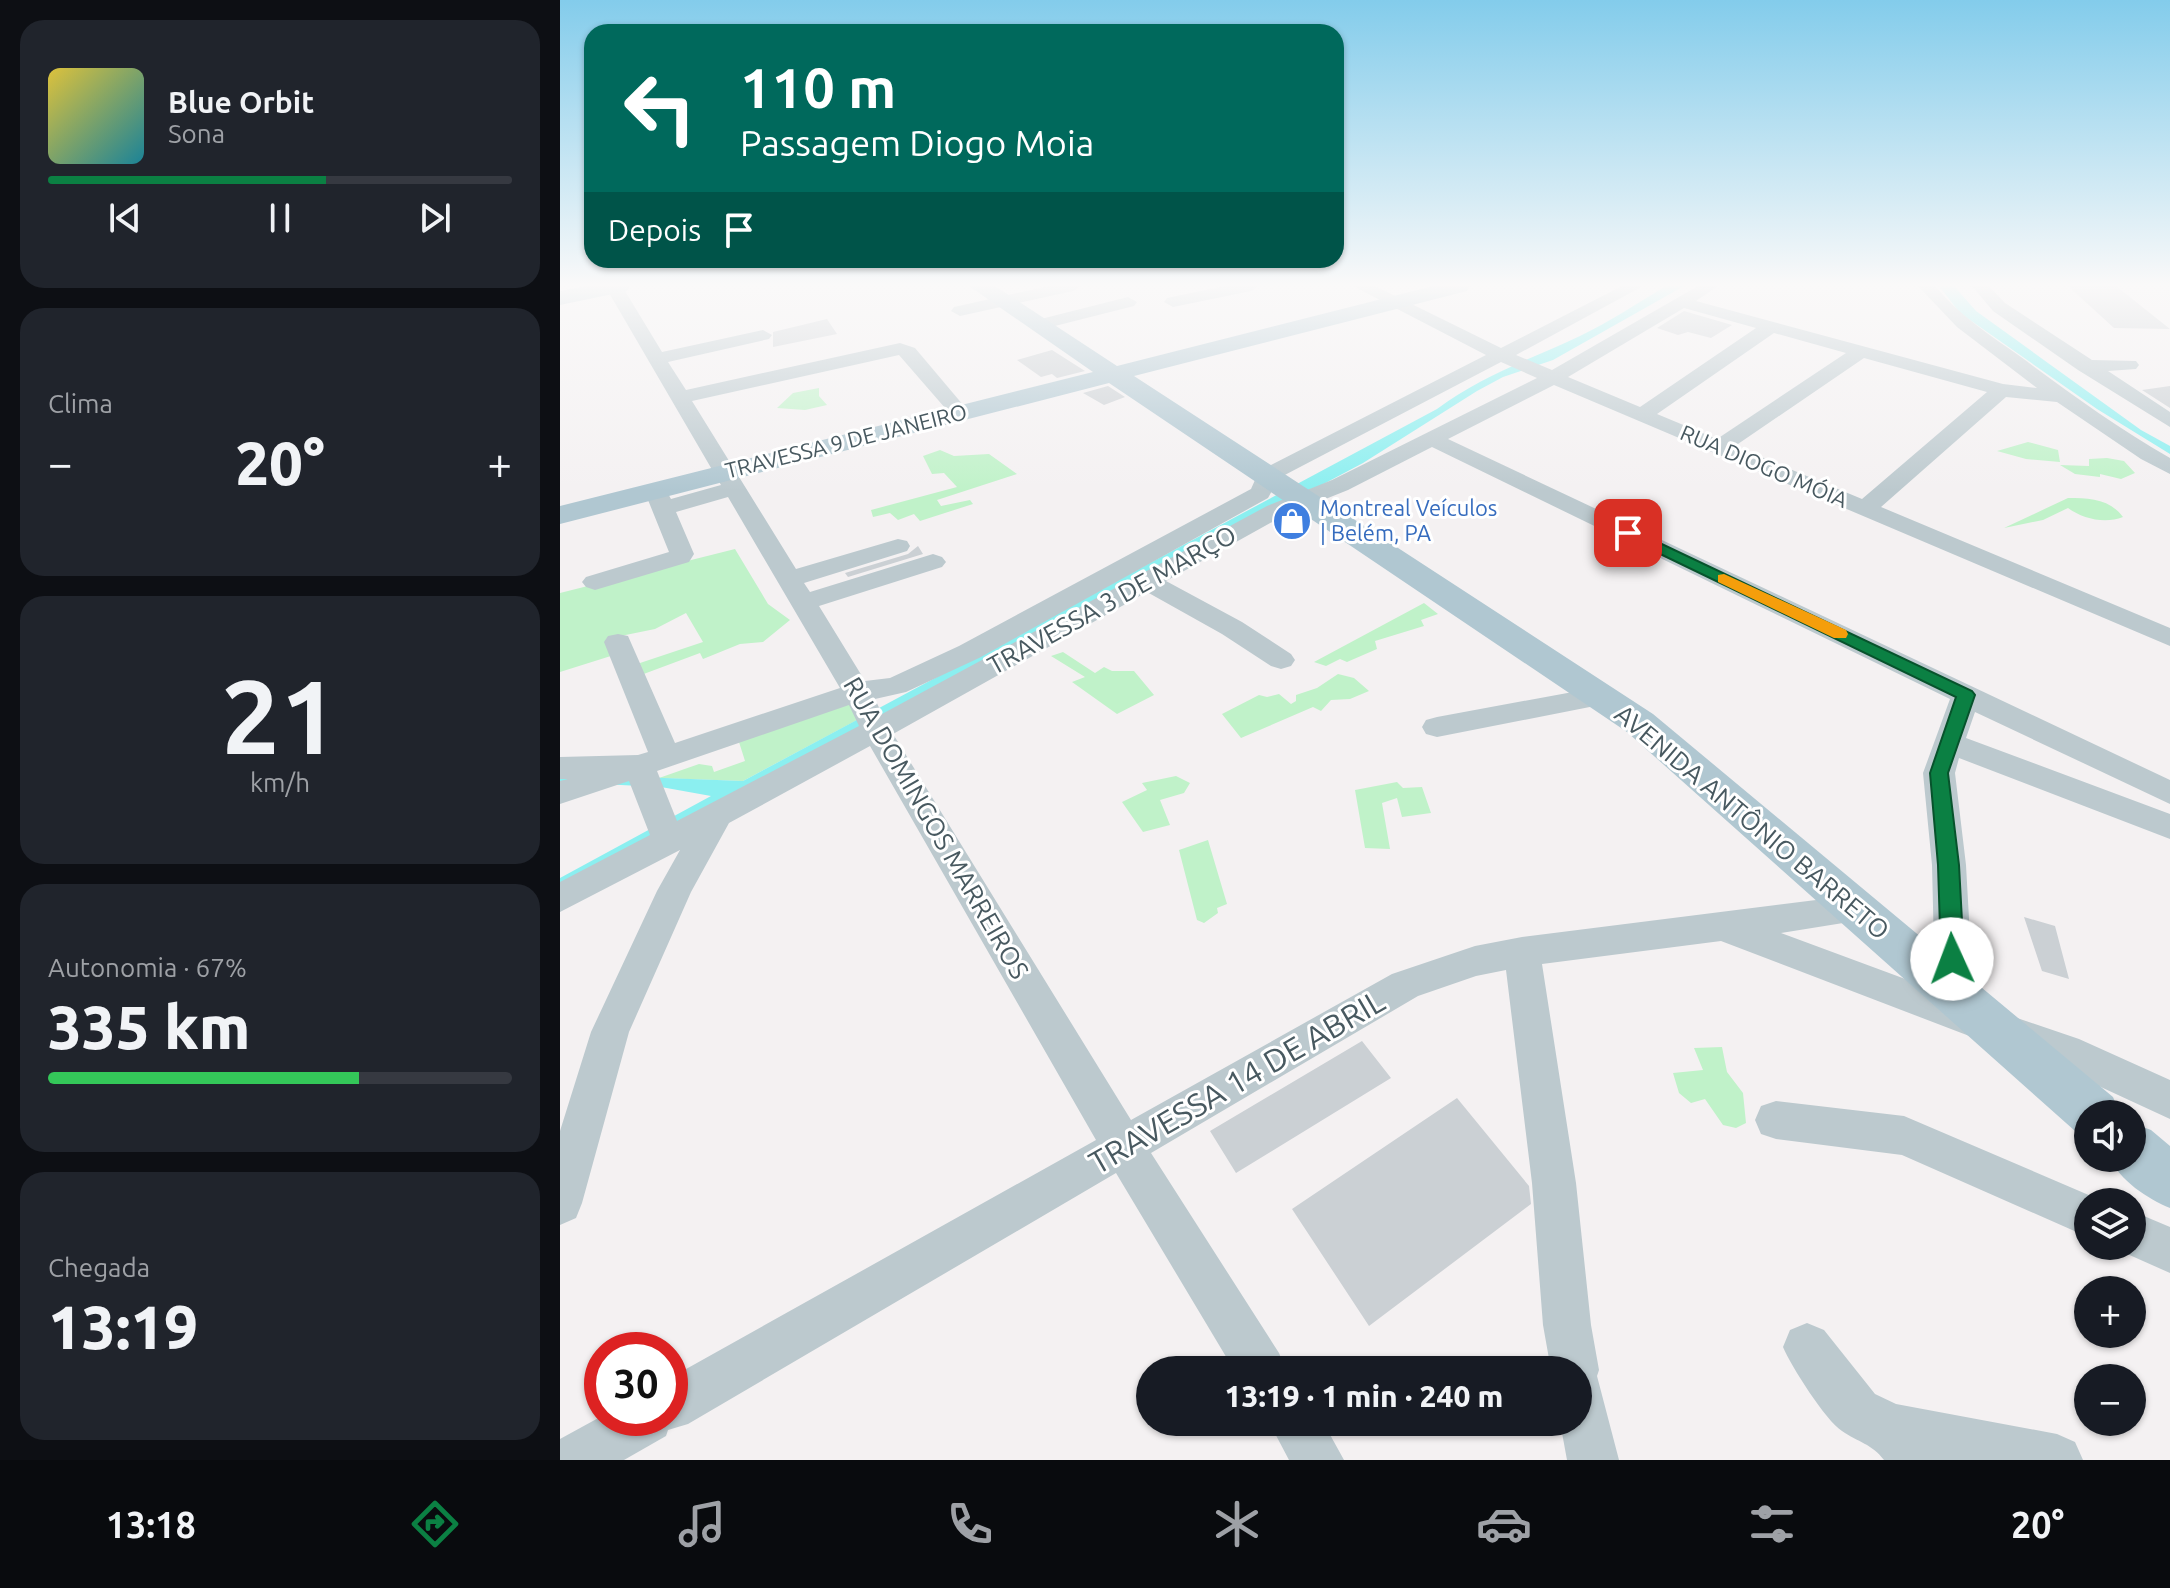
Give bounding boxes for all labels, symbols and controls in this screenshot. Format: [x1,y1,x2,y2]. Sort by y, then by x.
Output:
icon: left [608,56,712,160]
text: 110 m [740,56,896,119]
text: Blue Orbit [168,85,314,119]
text: Sona [168,119,225,148]
text: Passagem Diogo Moia [740,122,1094,163]
icon: previous [103,196,147,240]
icon: pause [258,196,302,240]
icon: next [413,196,457,240]
icon: arrive [717,208,761,252]
text: Depois [608,213,701,247]
text: Clima [48,389,113,418]
street label: TRAVESSA 9 DE JANEIRO [722,398,969,483]
street label: RUA DIOGO MÓIA [1677,418,1853,512]
text: 20° [235,429,325,496]
text: − [48,438,73,487]
text: + [487,438,512,487]
place label: Montreal Veículos | Belém, PA [1320,495,1497,545]
pin [1594,499,1662,567]
shop icon: Montreal Veículos | Belém, PA [1271,500,1313,542]
icon: arrive [1606,511,1650,555]
street label: TRAVESSA 3 DE MARÇO [983,519,1241,680]
text: 21 [221,657,339,774]
street label: RUA DOMINGOS MARREIROS [838,672,1035,984]
street label: AVENIDA ANTÔNIO BARRETO [1610,699,1895,945]
text: km/h [250,768,310,797]
position arrow [1910,917,1994,1001]
text: Autonomia · 67% [48,953,247,982]
street label: TRAVESSA 14 DE ABRIL [1083,982,1390,1180]
text: 335 km [48,993,250,1060]
map controls [2074,1100,2146,1436]
button: sound [2074,1100,2146,1172]
button: layers [2074,1188,2146,1260]
text: Chegada [48,1253,150,1282]
button: + [2074,1276,2146,1348]
text: 13:19 [48,1293,198,1360]
speed limit sign: 30 [584,1332,688,1436]
button: − [2074,1364,2146,1436]
text: 13:19 · 1 min · 240 m [1225,1379,1503,1413]
icon: directions [407,1496,463,1552]
icon: music [674,1496,730,1552]
icon: phone [942,1496,998,1552]
icon: climate [1209,1496,1265,1552]
icon: car [1476,1496,1532,1552]
icon: filters [1744,1496,1800,1552]
text: 13:18 [106,1504,196,1545]
text: 20° [2011,1504,2064,1545]

